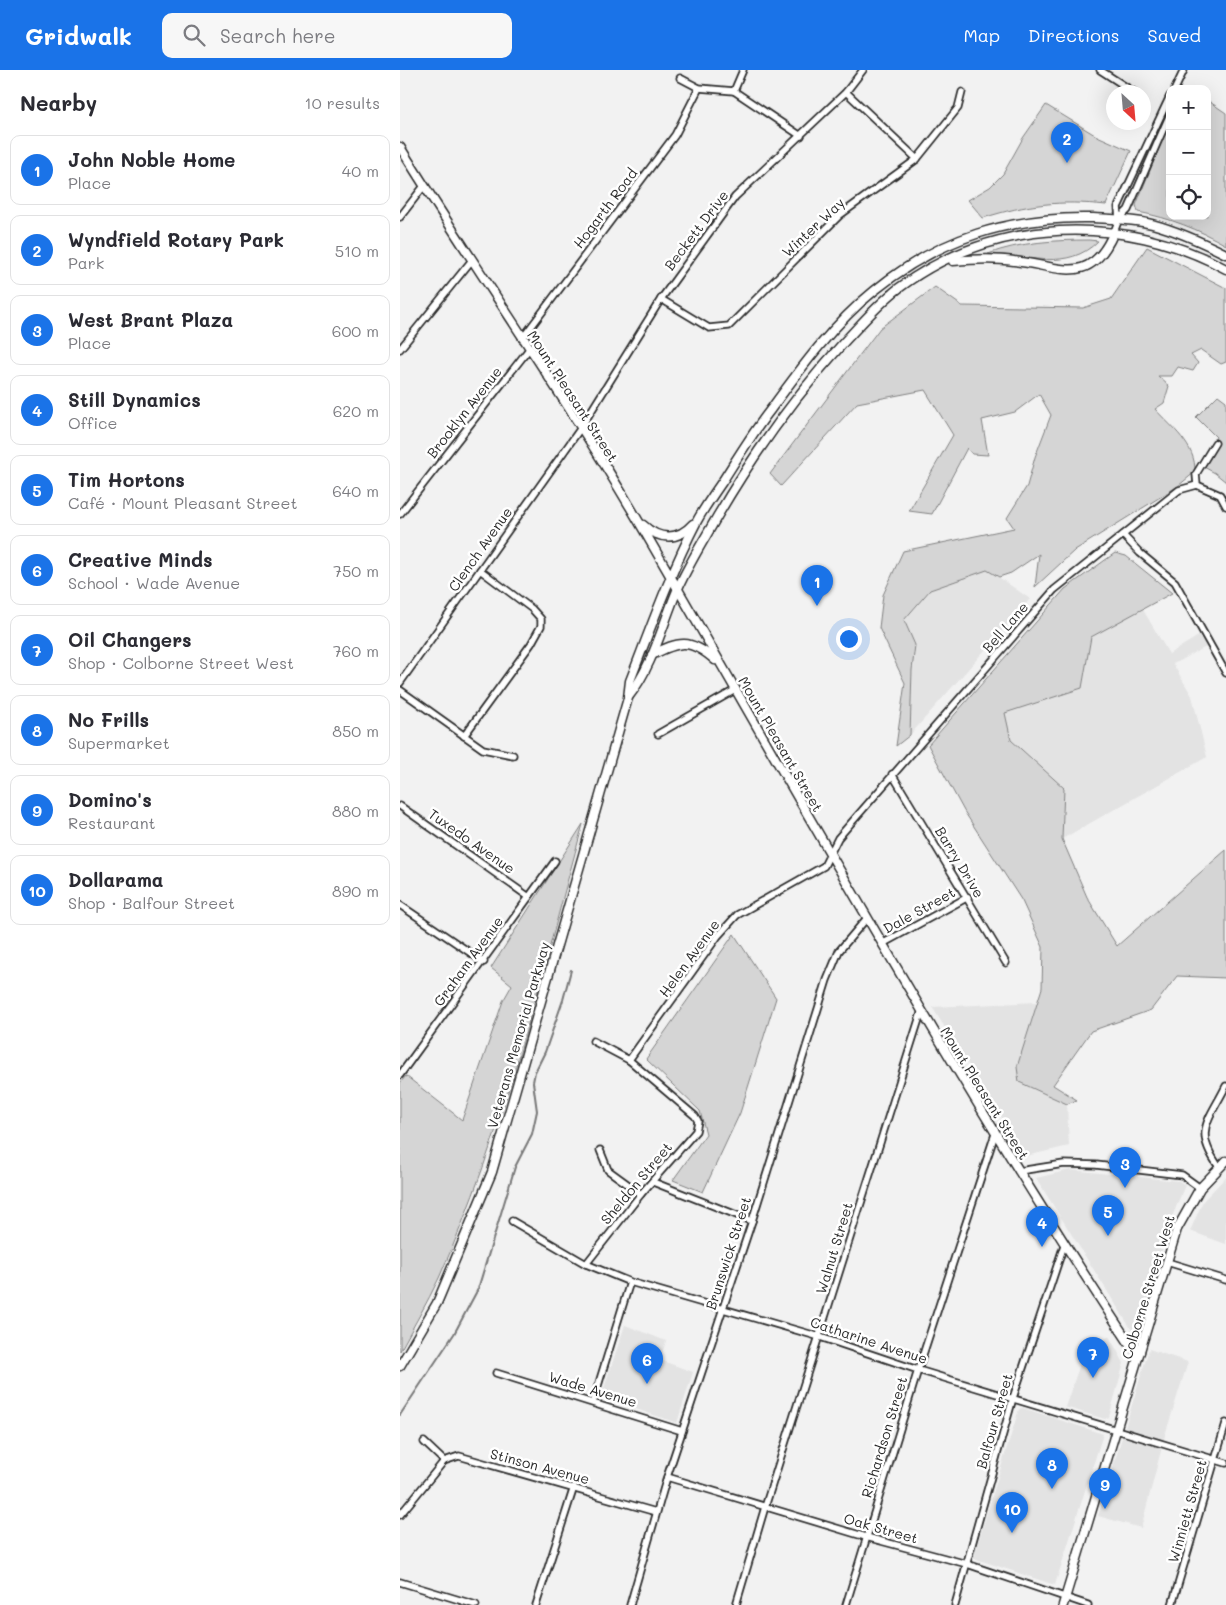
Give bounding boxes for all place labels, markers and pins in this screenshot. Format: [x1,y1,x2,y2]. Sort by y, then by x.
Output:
pin: 2 [1051,122,1083,163]
pin: 1 [801,565,833,606]
pin: 3 [1109,1147,1141,1188]
pin: 5 [1092,1195,1124,1236]
pin: 4 [1026,1206,1058,1247]
pin: 7 [1077,1337,1109,1378]
pin: 6 [631,1343,663,1384]
pin: 8 [1036,1448,1068,1489]
pin: 9 [1089,1468,1121,1509]
pin: 10 [996,1492,1028,1533]

